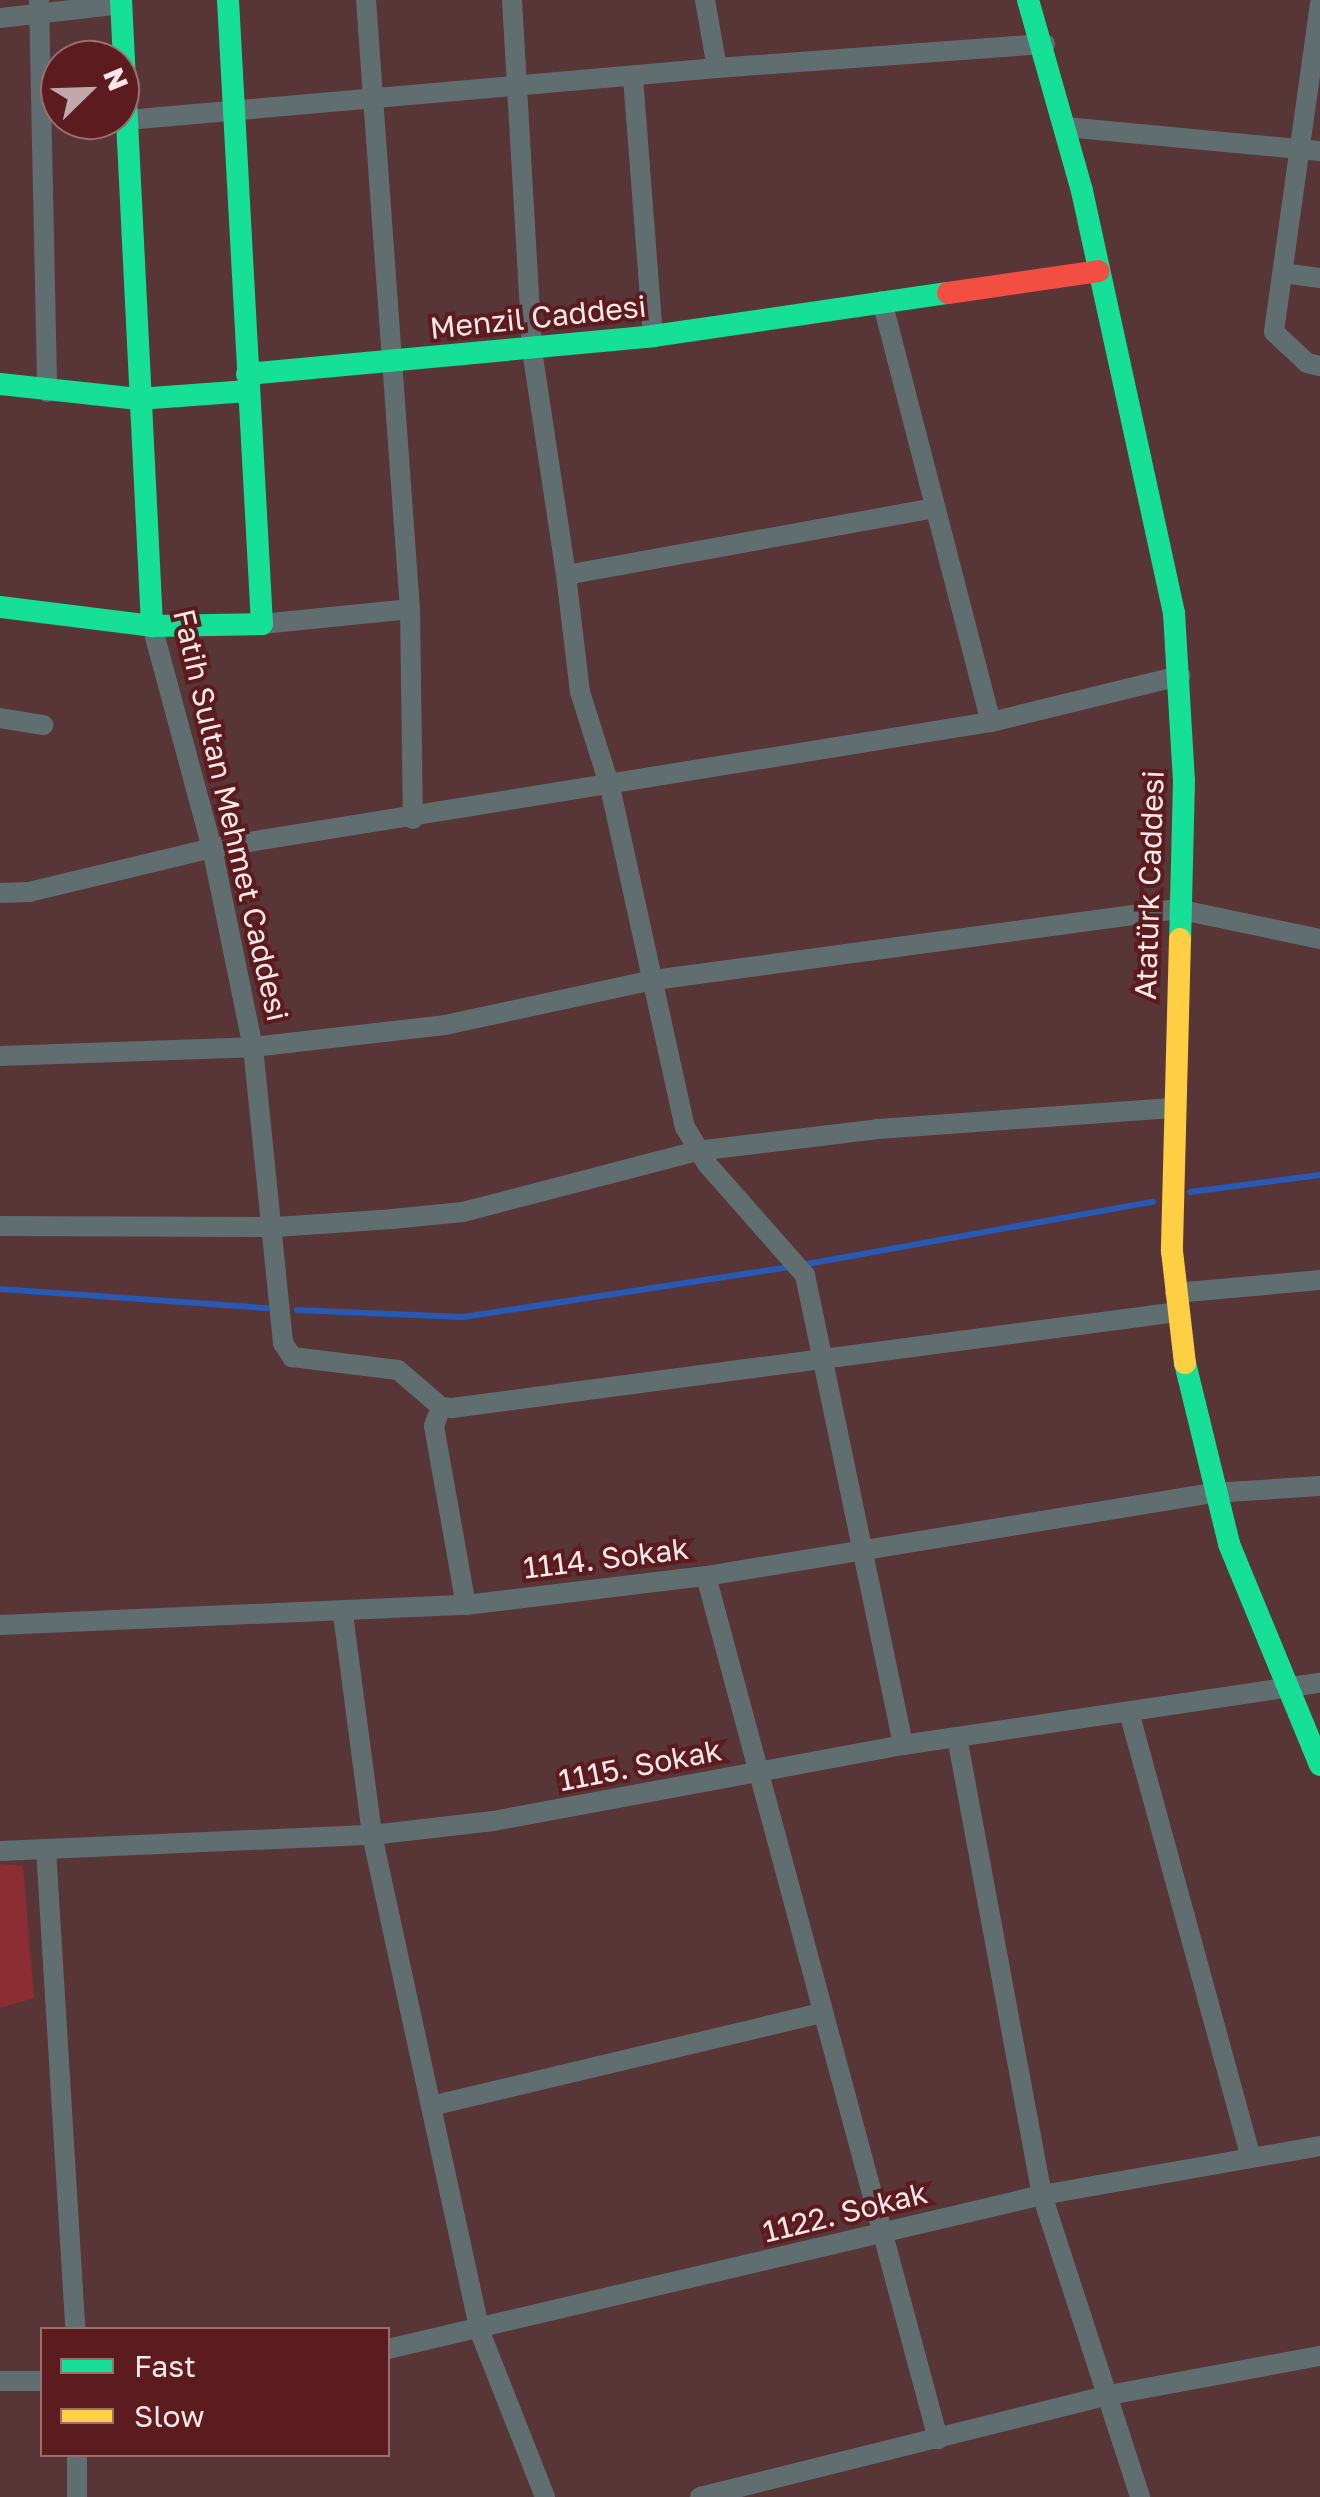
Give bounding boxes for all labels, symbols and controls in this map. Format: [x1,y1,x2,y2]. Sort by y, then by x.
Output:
north arrow [40,40,140,140]
text: N [97,63,136,95]
street label: Menzil Caddesi [428,288,648,346]
street label: Fatih Sultan Mehmet Caddesi [166,605,296,1025]
street label: Atatürk Caddesi [1127,770,1171,1000]
street label: 1114. Sokak [521,1530,691,1586]
street label: 1115. Sokak [555,1732,725,1798]
street label: 1122. Sokak [759,2174,931,2250]
legend [40,2327,390,2457]
text: Fast [134,2348,196,2384]
text: Slow [134,2398,205,2434]

